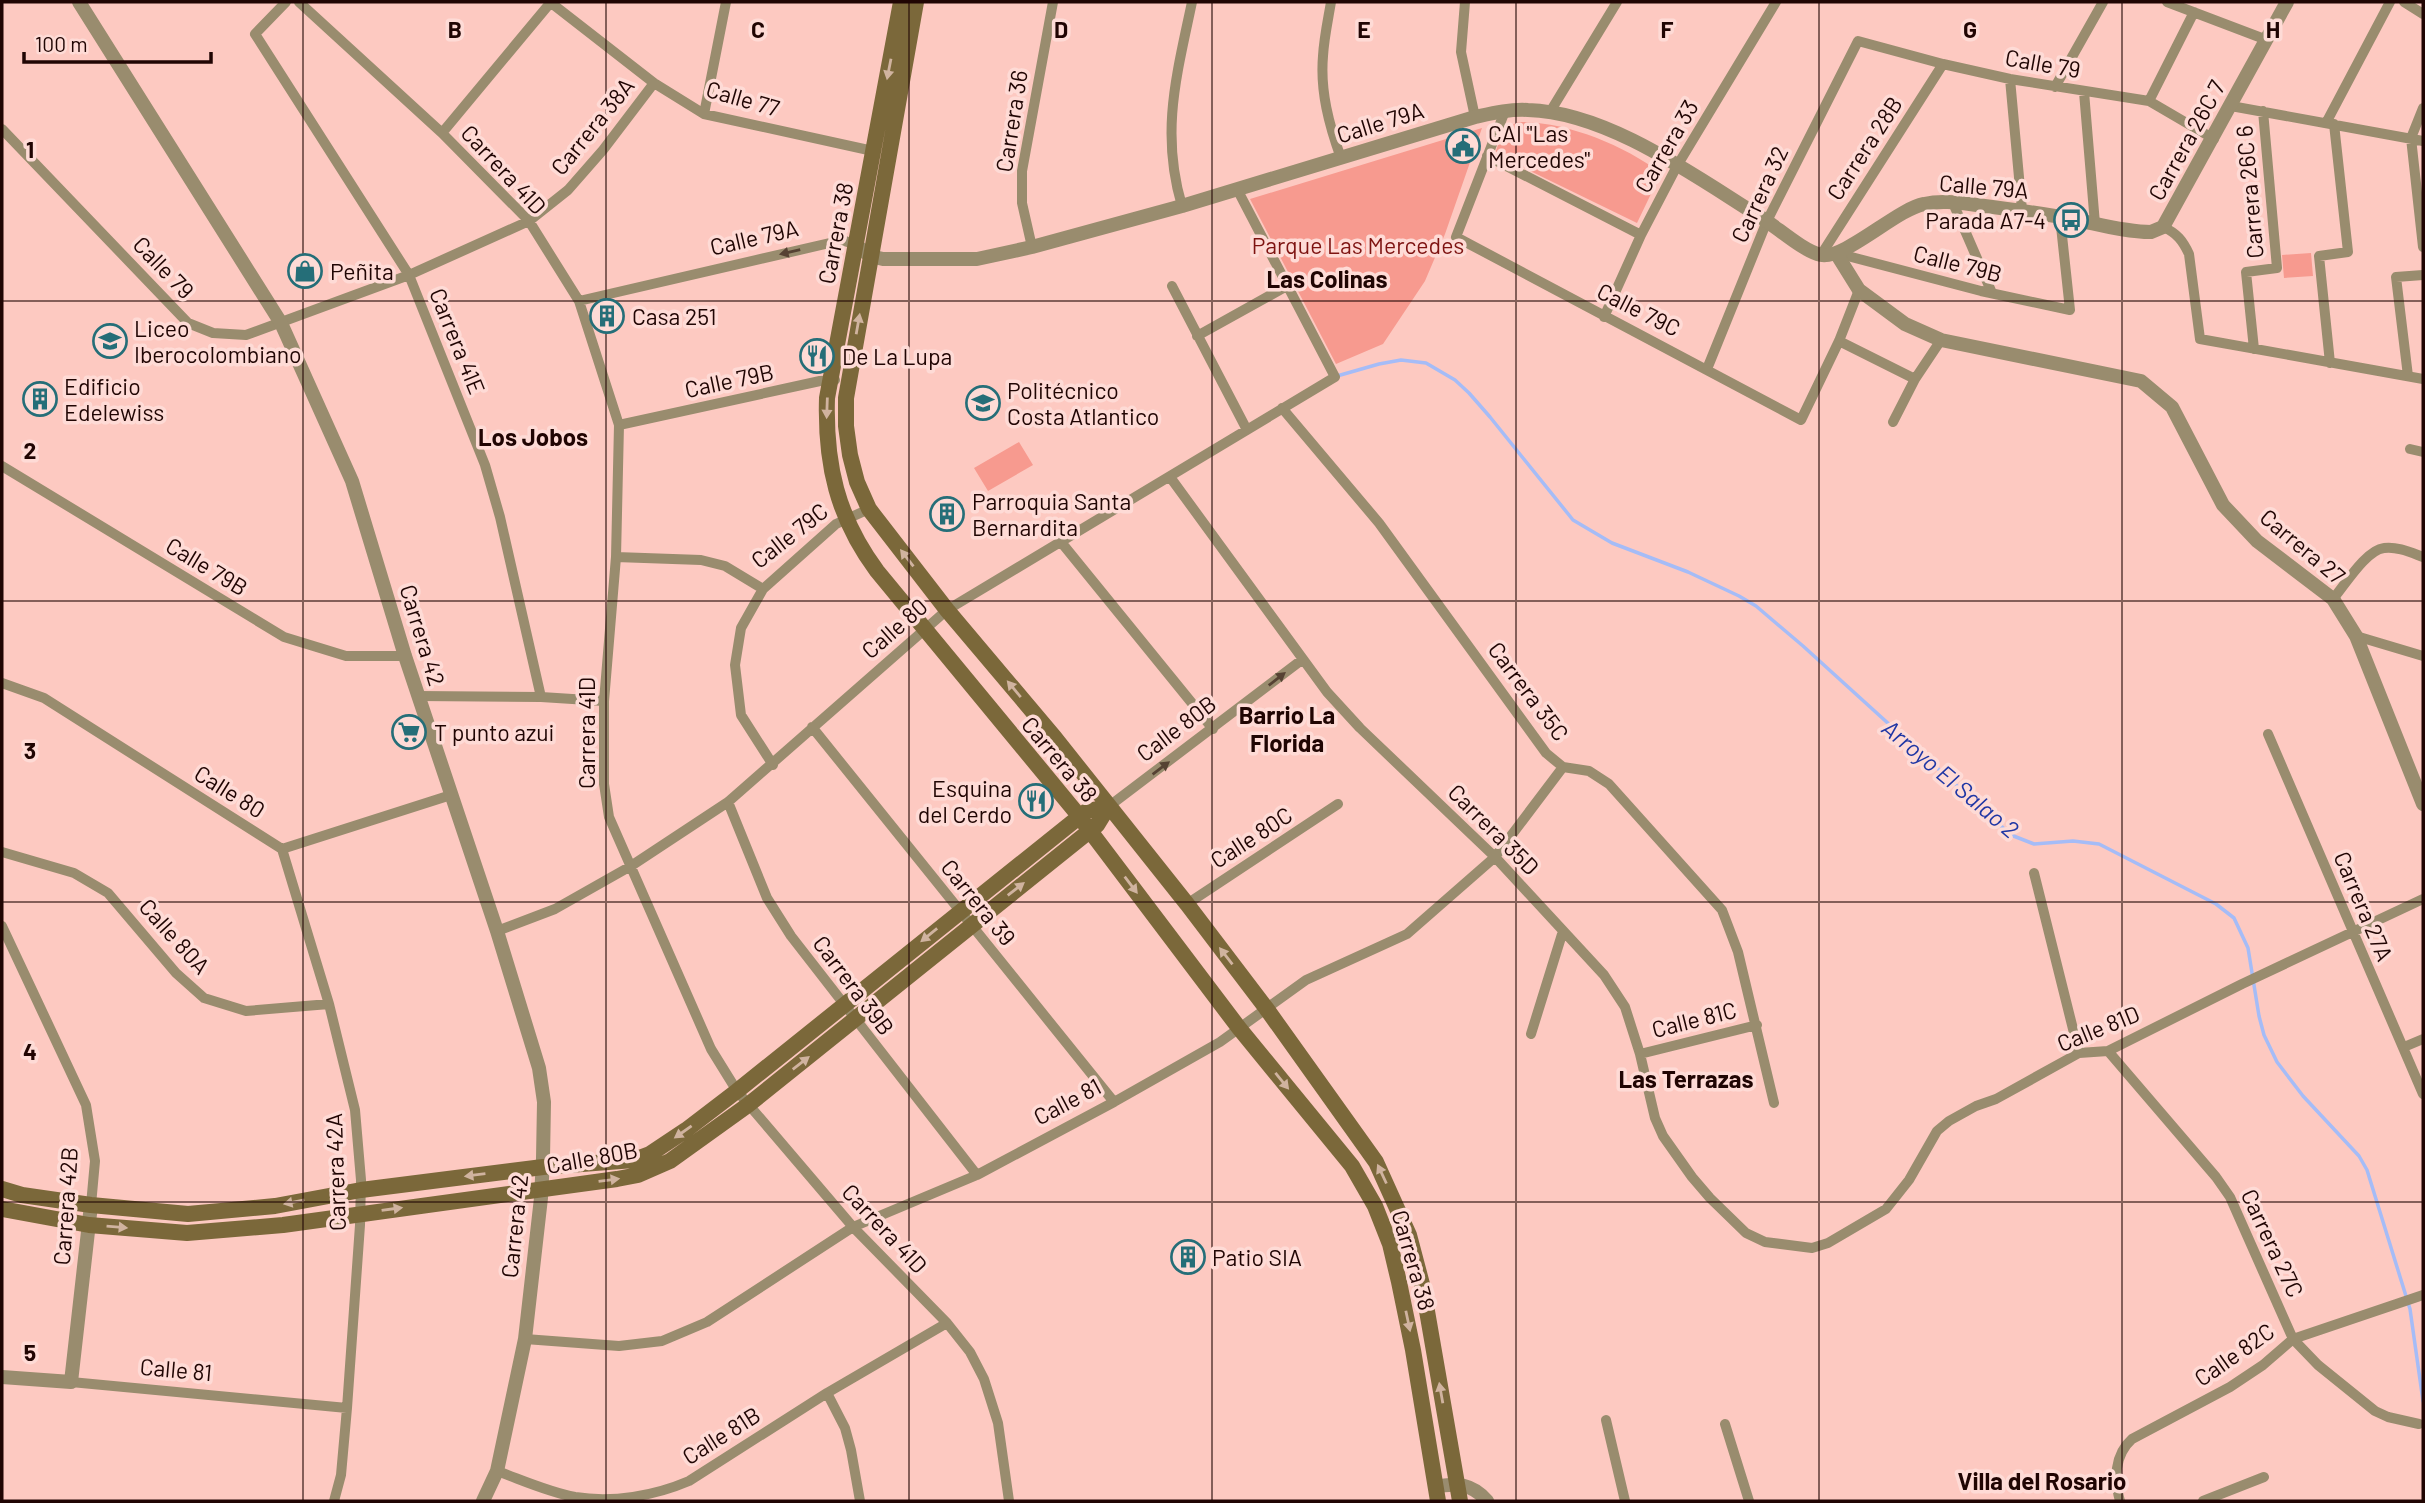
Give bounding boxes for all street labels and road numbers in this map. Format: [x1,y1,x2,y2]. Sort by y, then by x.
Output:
street label: Calle 79 [2003,43,2083,83]
street label: Carrera 36 [989,68,1033,174]
street label: Carrera 38A [544,72,640,180]
street label: Calle 77 [703,74,783,122]
street label: Carrera 26C 7 [2142,75,2230,205]
street label: Carrera 28B [1820,91,1908,205]
street label: Carrera 33 [1628,94,1704,198]
street label: Calle 79A [1333,95,1427,149]
street label: Carrera 41D [456,119,552,219]
street label: Carrera 26C 6 [2229,124,2269,260]
street label: Carrera 32 [1724,141,1794,247]
street label: Calle 79A [1938,168,2030,204]
street label: Carrera 38 [811,180,859,286]
street label: Calle 79A [707,213,801,261]
street label: Calle 79 [128,230,200,304]
street label: Calle 79B [1911,238,2005,288]
street label: Calle 79C [1593,276,1685,342]
street label: Carrera 41E [424,284,492,398]
street label: Calle 79B [682,357,776,403]
street label: Calle 79C [745,496,833,574]
street label: Carrera 27 [2255,502,2351,590]
street label: Calle 79B [161,531,253,601]
street label: Carrera 42 [394,581,452,689]
street label: Calle 80 [855,592,933,664]
street label: Carrera 35C [1483,636,1575,746]
street label: Carrera 41D [572,677,600,789]
street label: Calle 80B [1131,689,1221,767]
street label: Carrera 38 [1016,711,1104,807]
street label: Calle 80 [190,758,270,824]
street label: Carrera 35D [1443,778,1545,880]
street label: Calle 80C [1205,800,1297,874]
street label: Carrera 27A [2328,847,2400,965]
street label: Carrera 39 [936,853,1022,951]
street label: Calle 80A [134,892,216,980]
street label: Carrera 39B [808,930,900,1040]
street label: Calle 81C [1649,995,1739,1043]
street label: Calle 81D [2053,999,2143,1057]
street label: Calle 81 [1028,1072,1106,1130]
street label: Carrera 42A [319,1112,351,1231]
street label: Calle 80B [544,1135,640,1179]
street label: Carrera 42B [47,1146,83,1266]
street label: Carrera 42 [495,1173,533,1279]
street label: Carrera 41D [837,1178,933,1278]
street label: Carrera 27C [2236,1184,2310,1302]
street label: Carrera 38 [1386,1207,1442,1313]
street label: Calle 82C [2189,1316,2279,1392]
street label: Calle 81 [139,1352,213,1386]
street label: Calle 81B [677,1400,765,1470]

